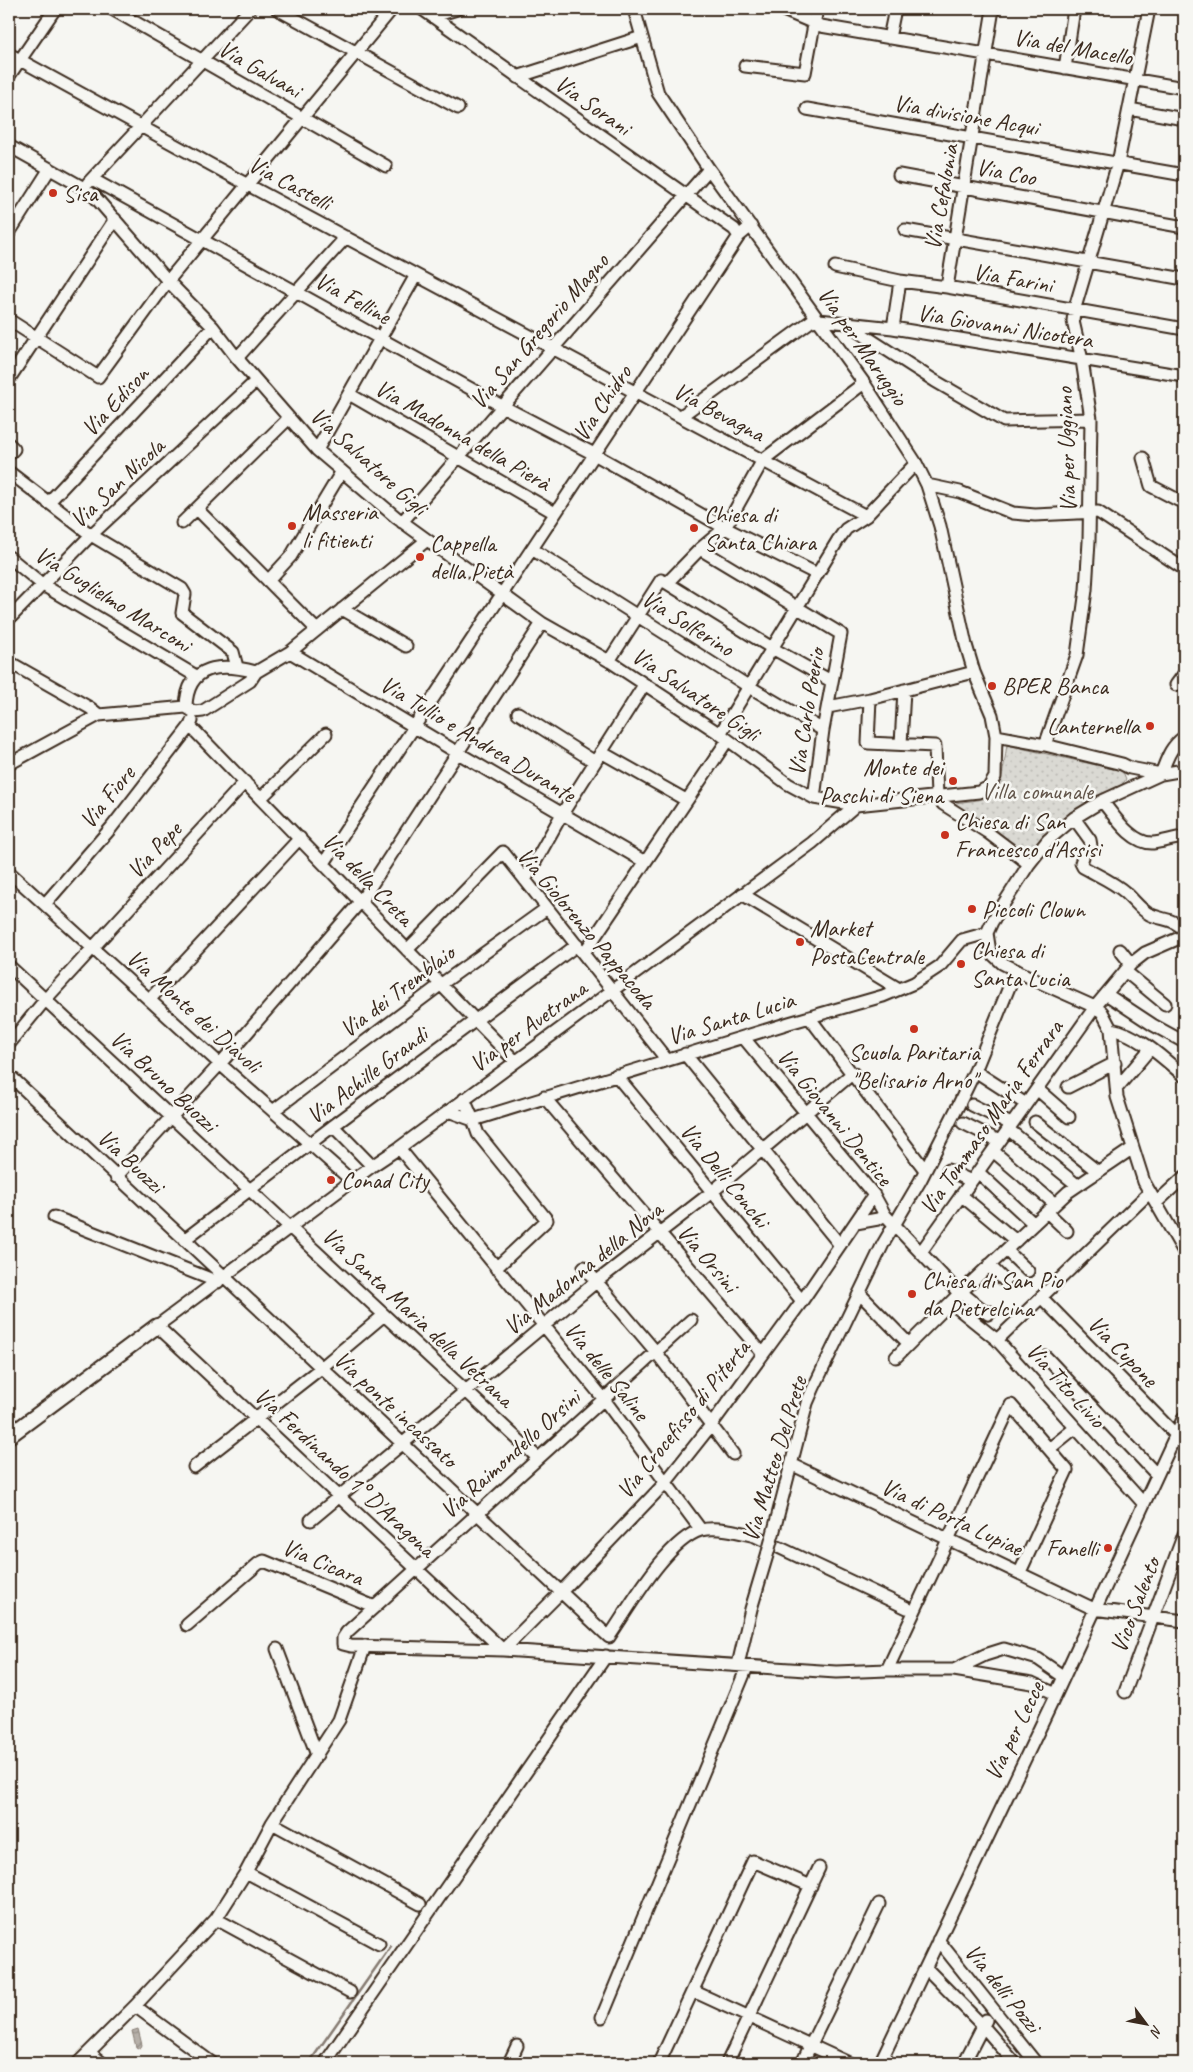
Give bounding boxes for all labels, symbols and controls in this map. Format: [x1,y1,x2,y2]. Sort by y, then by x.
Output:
street label: Via del Macello [1011,22,1136,72]
street label: Via Galvani [213,33,309,106]
street label: Via Sorani [549,68,639,143]
street label: Via divisione Acqui [891,88,1044,143]
street label: Via Cefalonia [917,140,965,252]
street label: Via Castelli [243,149,339,218]
street label: Via Coo [974,152,1040,193]
place label: Sisa [63,178,99,208]
marker: Sisa [47,187,59,199]
street label: Via San Gregorio Magno [463,246,616,415]
street label: Via Farini [971,256,1058,300]
street label: Via Felline [310,265,398,332]
street label: Via per Maruggio [811,281,916,412]
street label: Via Giovanni Nicotera [915,297,1096,355]
street label: Via Chidro [566,358,639,447]
street label: Via Edison [75,359,156,443]
street label: Via Madonna della Pierà [370,373,558,498]
street label: Via Bevagna [668,376,771,449]
street label: Via per Uggiano [1049,385,1083,513]
street label: Via Salvatore Gigli [304,400,436,523]
street label: Via San Nicola [63,430,172,534]
place label: Masseria li fitienti [302,497,379,555]
place label: Chiesa di Santa Chiara [704,499,817,557]
marker: Masseria li fitienti [286,520,298,532]
marker: Chiesa di Santa Chiara [688,522,700,534]
place label: Cappella della Pietà [430,528,514,586]
street label: Via Guglielmo Marconi [29,539,200,661]
marker: Cappella della Pietà [414,551,426,563]
street label: Via Solferino [636,583,741,664]
street label: Via Salvatore Gigli [626,640,768,749]
street label: Via Carlo Poerio [781,644,831,778]
street label: Via Tullio e Andrea Durante [375,669,583,810]
place label: BPER Banca [1002,671,1109,701]
marker: BPER Banca [986,680,998,692]
place label: Lanternella [1047,711,1141,741]
marker: Lanternella [1144,720,1156,732]
place label: Monte dei Paschi di Siena [820,752,946,810]
street label: Via Fiore [73,758,143,835]
marker: Monte dei Paschi di Siena [947,775,959,787]
park label: Villa comunale [981,776,1095,806]
place label: Chiesa di San Francesco d'Assisi [955,806,1103,864]
street label: Via Pepe [120,814,189,885]
street label: Via della Creta [316,826,422,934]
marker: Chiesa di San Francesco d'Assisi [939,829,951,841]
street label: Via Giolorenzo Pappacoda [511,841,664,1016]
place label: Piccoli Clown [982,894,1086,924]
marker: Piccoli Clown [966,903,978,915]
place label: Market PostaCentrale [810,913,926,971]
place label: Chiesa di Santa Lucia [971,935,1071,993]
marker: Market PostaCentrale [794,936,806,948]
street label: Via dei Tremblaio [334,937,462,1044]
street label: Via Monte dei Diavoli [121,943,269,1081]
marker: Chiesa di Santa Lucia [955,958,967,970]
street label: Via per Avetrana [464,972,594,1079]
street label: Via Santa Lucia [664,984,800,1052]
street label: Via Tommaso Maria Ferrara [912,1013,1070,1220]
street label: Via Achille Grandi [300,1018,436,1130]
marker: Scuola Paritaria "Belisario Arno" [908,1023,920,1035]
street label: Via Bruno Buozzi [104,1024,226,1140]
place label: Scuola Paritaria "Belisario Arno" [848,1037,982,1095]
street label: Via Giovanni Dentice [770,1042,901,1193]
street label: Via Delli Conchi [674,1116,779,1236]
street label: Via Buozzi [91,1122,173,1201]
place label: Conad City [341,1165,430,1195]
marker: Conad City [325,1174,337,1186]
street label: Via Madonna della Nova [497,1193,670,1341]
street label: Via Orsini [671,1218,747,1300]
street label: Via Santa Maria della Vetrana [316,1220,522,1415]
place label: Chiesa di San Pio da Pietrelcina [922,1265,1064,1323]
marker: Chiesa di San Pio da Pietrelcina [906,1288,918,1300]
street label: Via Cupone [1082,1309,1166,1395]
street label: Via delle Saline [558,1315,658,1428]
street label: Via Crocefisso di Piterta [610,1332,758,1505]
street label: Via Tito Livio [1020,1336,1113,1435]
street label: Via ponte incassato [328,1344,466,1476]
street label: Via Matteo Del Prete [735,1371,814,1545]
street label: Via Ferdinando 1° D'Aragona [248,1380,443,1565]
street label: Via Raimondello Orsini [434,1381,589,1525]
street label: Via di Porta Lupiae [877,1471,1029,1564]
street label: Via Cicara [278,1532,369,1593]
place label: Fanelli [1046,1533,1102,1563]
marker: Fanelli [1102,1542,1114,1554]
street label: Vico Salento [1103,1551,1168,1657]
street label: Via per Lecce [977,1675,1052,1785]
street label: Via delli Pozzi [958,1937,1050,2041]
north arrow [1120,2000,1170,2050]
text: N [1146,2022,1166,2041]

